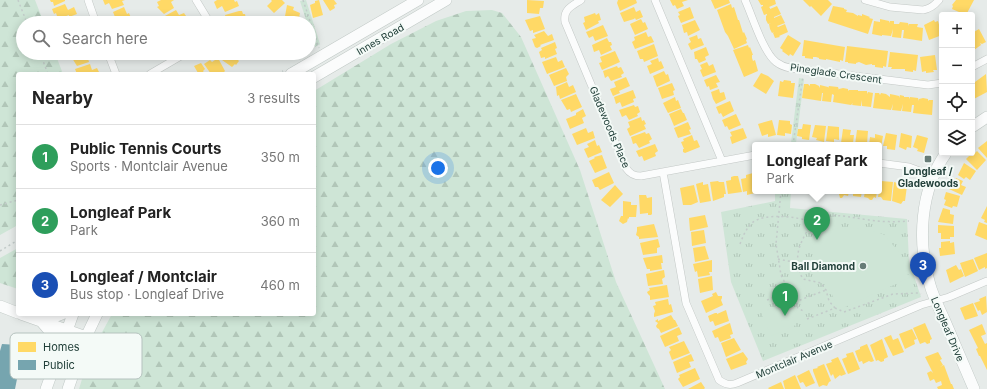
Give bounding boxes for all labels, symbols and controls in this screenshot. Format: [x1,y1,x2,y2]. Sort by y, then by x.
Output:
map controls [939,12,975,156]
button: + [939,12,975,48]
search box [16,16,316,60]
street label: Innes Road [354,21,406,57]
icon: search [30,27,52,49]
text: Search here [62,29,148,48]
button: − [939,48,975,84]
street label: Pineglade Crescent [790,61,883,85]
street label: Gladewoods Place [587,84,633,170]
button: locate [939,84,975,120]
text: Nearby [32,88,93,108]
text: 3 results [247,90,300,106]
button: layers [939,120,975,156]
text: Public Tennis Courts [70,139,221,158]
popup [752,142,882,194]
text: 1 [42,149,48,165]
text: 350 m [261,149,300,165]
text: Longleaf Park [766,151,868,170]
marker: Longleaf / Gladewoods [923,154,933,164]
text: Sports · Montclair Avenue [70,158,228,174]
your location [428,158,448,178]
place label: Longleaf / Gladewoods [898,165,959,189]
text: Park [766,170,794,186]
text: Longleaf Park [70,203,171,222]
pin: 2 [804,207,830,240]
text: 2 [41,213,49,229]
text: 360 m [261,213,300,229]
text: Park [70,222,98,238]
pin: 3 [910,252,936,285]
place label: Ball Diamond [791,260,855,272]
marker: Ball Diamond [858,261,868,271]
text: Longleaf / Montclair [70,267,217,286]
text: 3 [41,277,49,293]
text: 460 m [260,277,300,293]
pin: 1 [772,283,798,316]
text: Bus stop · Longleaf Drive [70,286,224,302]
street label: Longleaf Drive [929,295,967,363]
legend [10,333,142,379]
street label: Montclair Avenue [754,337,834,381]
text: Homes [43,340,80,354]
text: Public [43,358,75,372]

